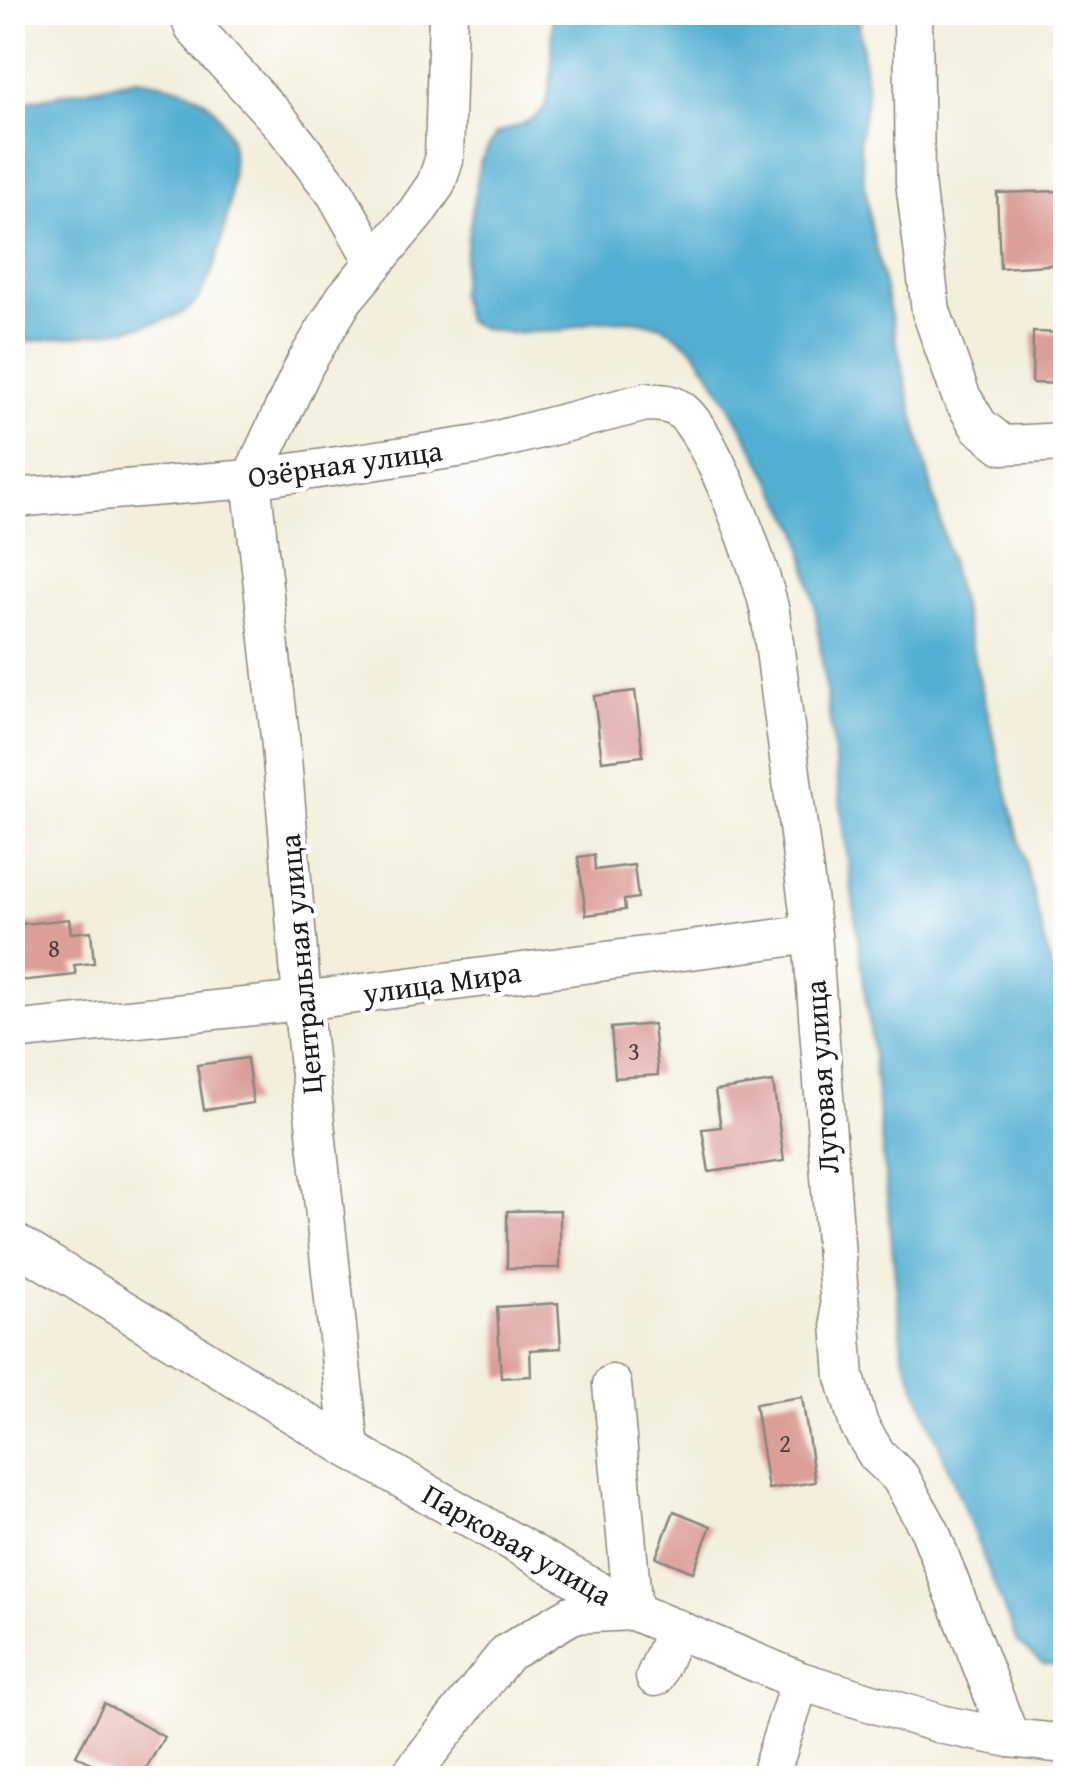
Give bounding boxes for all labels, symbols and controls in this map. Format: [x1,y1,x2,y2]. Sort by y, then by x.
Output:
street label: Озёрная улица [245,427,446,498]
street label: Центральная улица [267,832,333,1096]
house number: 8 [48,930,60,966]
street label: улица Мира [359,949,525,1015]
street label: Луговая улица [792,978,850,1175]
house number: 3 [628,1033,640,1069]
house number: 2 [779,1425,791,1461]
street label: Парковая улица [414,1472,621,1617]

